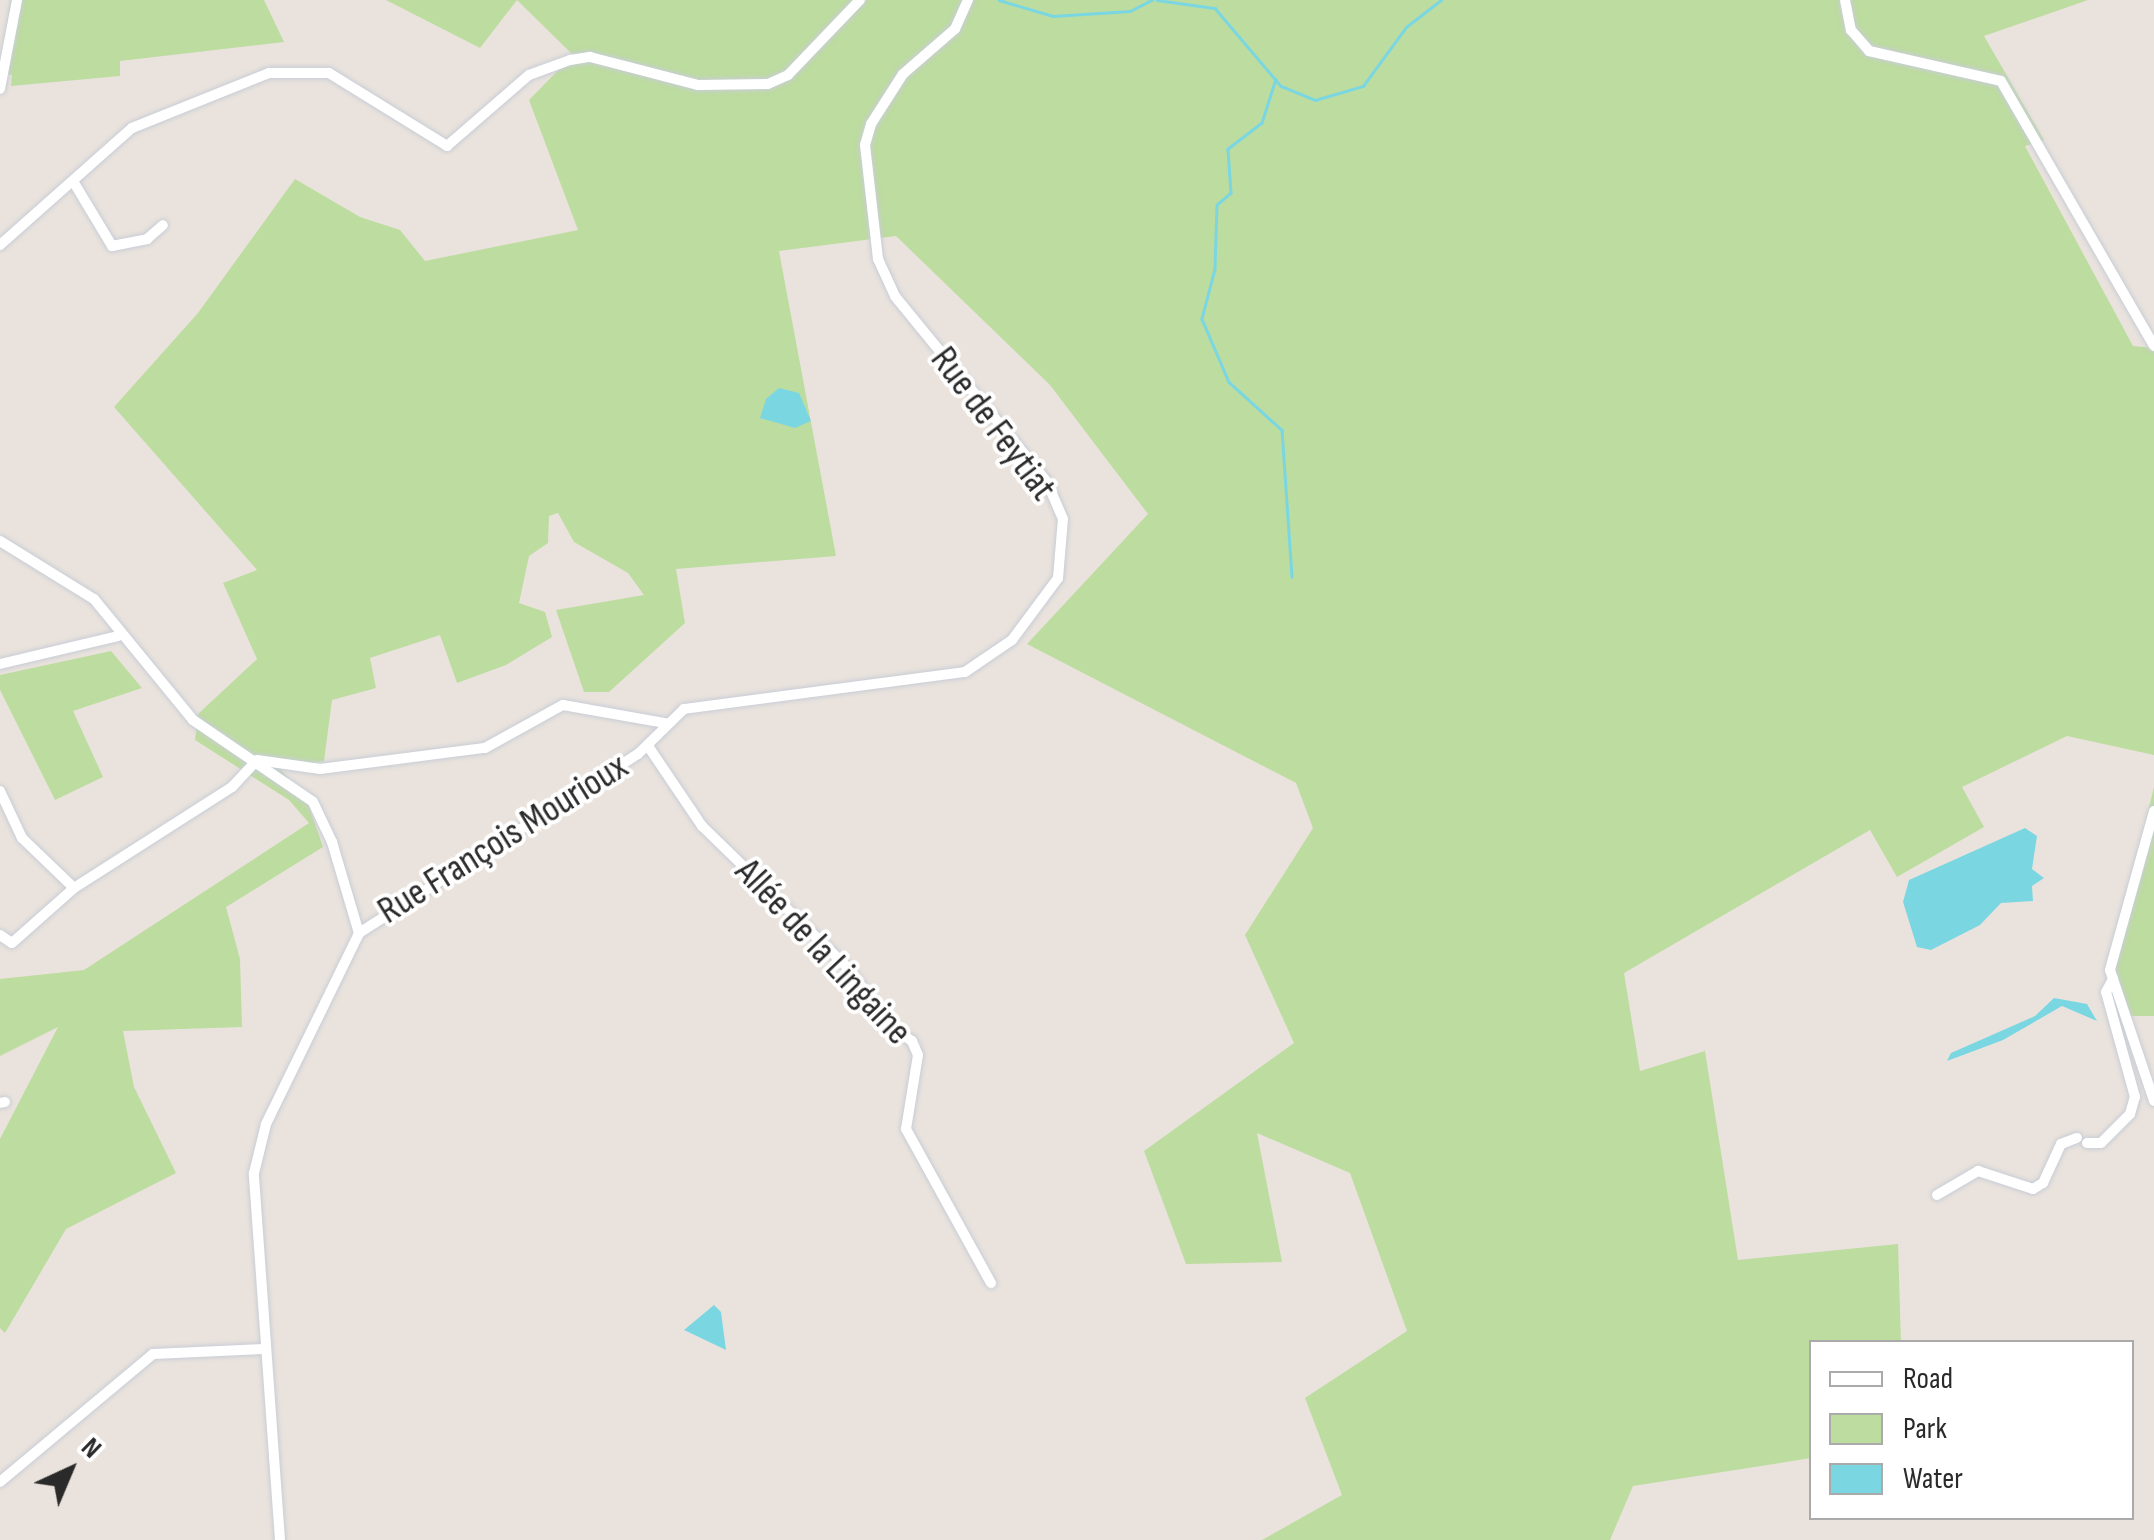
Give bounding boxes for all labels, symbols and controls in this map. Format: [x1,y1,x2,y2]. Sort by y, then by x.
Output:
street label: Rue de Feytiat [920,338,1066,510]
street label: Rue François Mourioux [370,744,636,934]
street label: Allée de la Lingaine [725,850,921,1054]
legend [1809,1340,2134,1520]
text: Road [1903,1361,1953,1397]
text: Park [1903,1411,1947,1447]
north arrow [20,1420,120,1520]
text: N [74,1431,108,1465]
text: Water [1903,1461,1963,1497]

